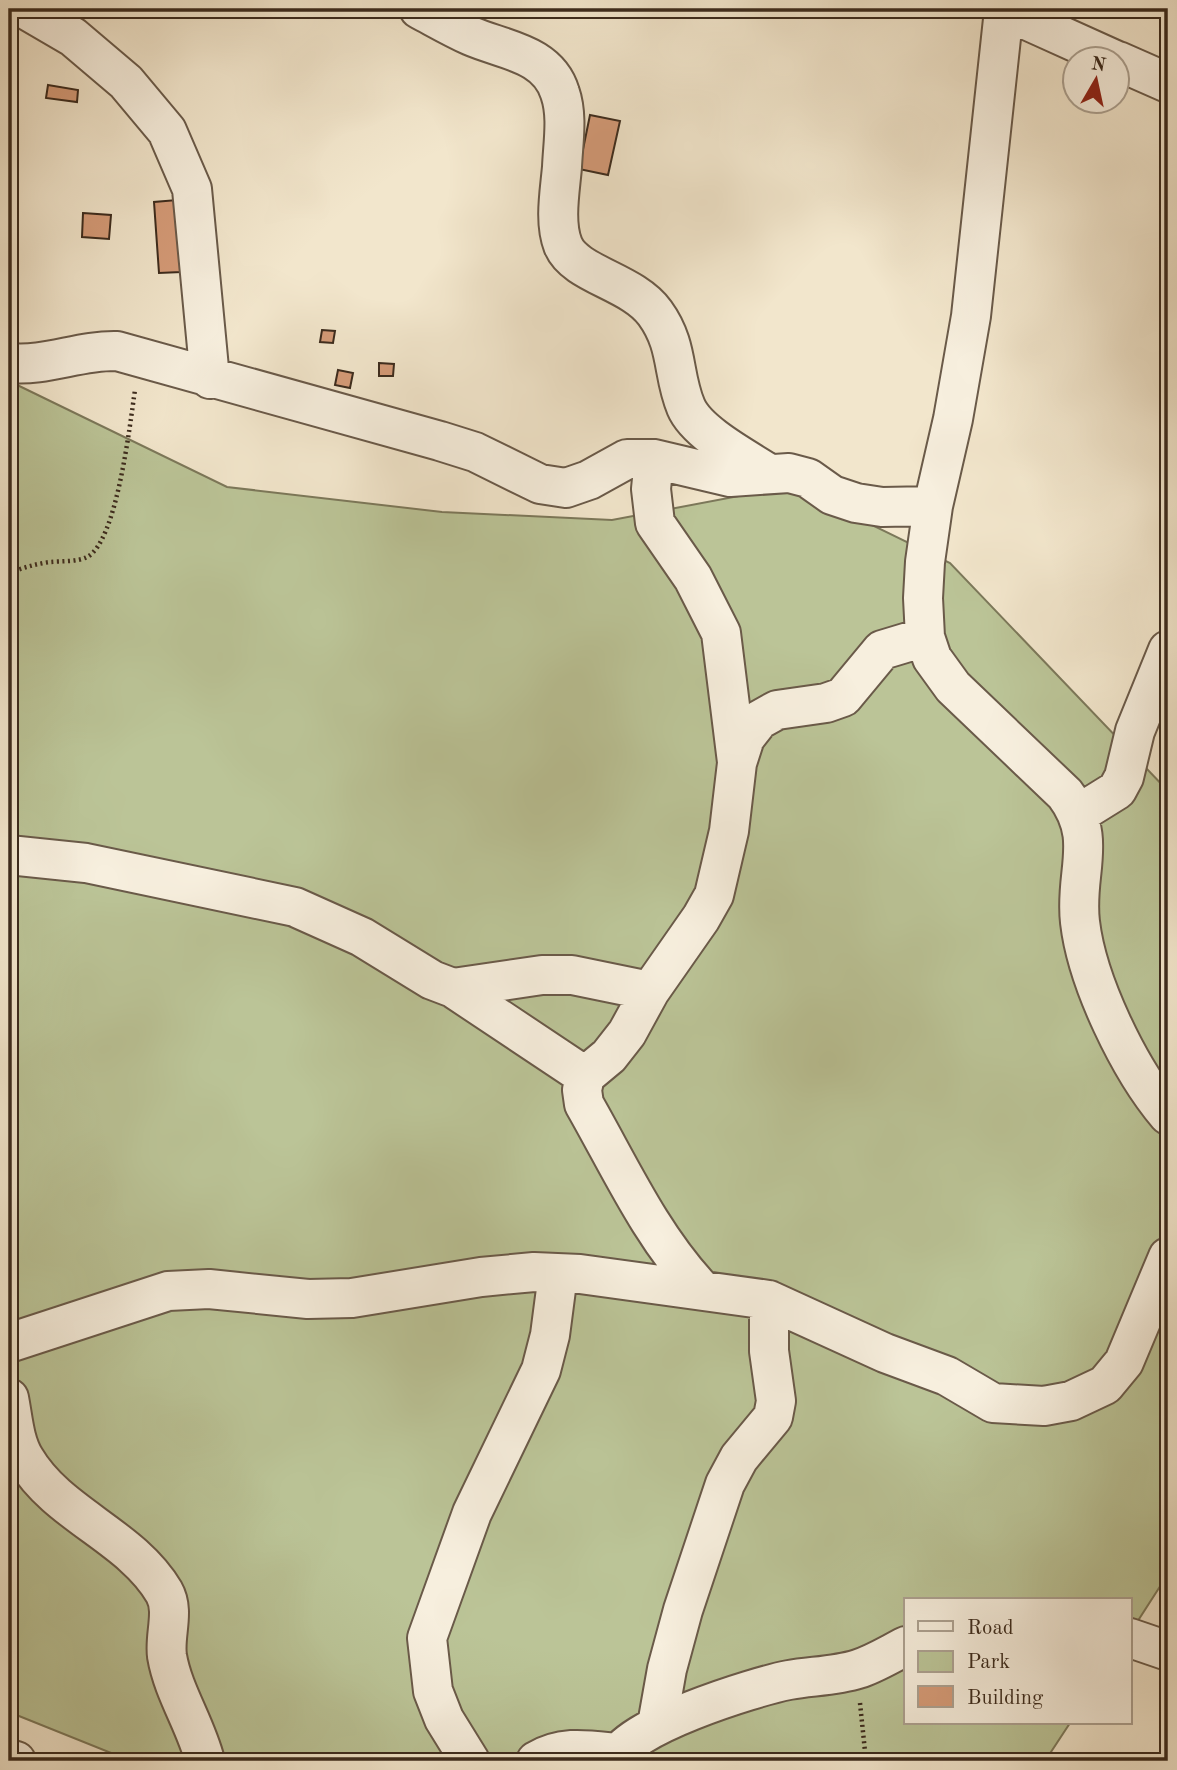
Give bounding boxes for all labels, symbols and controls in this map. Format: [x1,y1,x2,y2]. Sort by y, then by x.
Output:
north arrow [1062,46,1132,116]
text: N [1090,55,1107,76]
legend [904,1598,1132,1724]
text: Road [967,1618,1014,1639]
text: Park [967,1652,1010,1673]
text: Building [967,1688,1044,1709]

